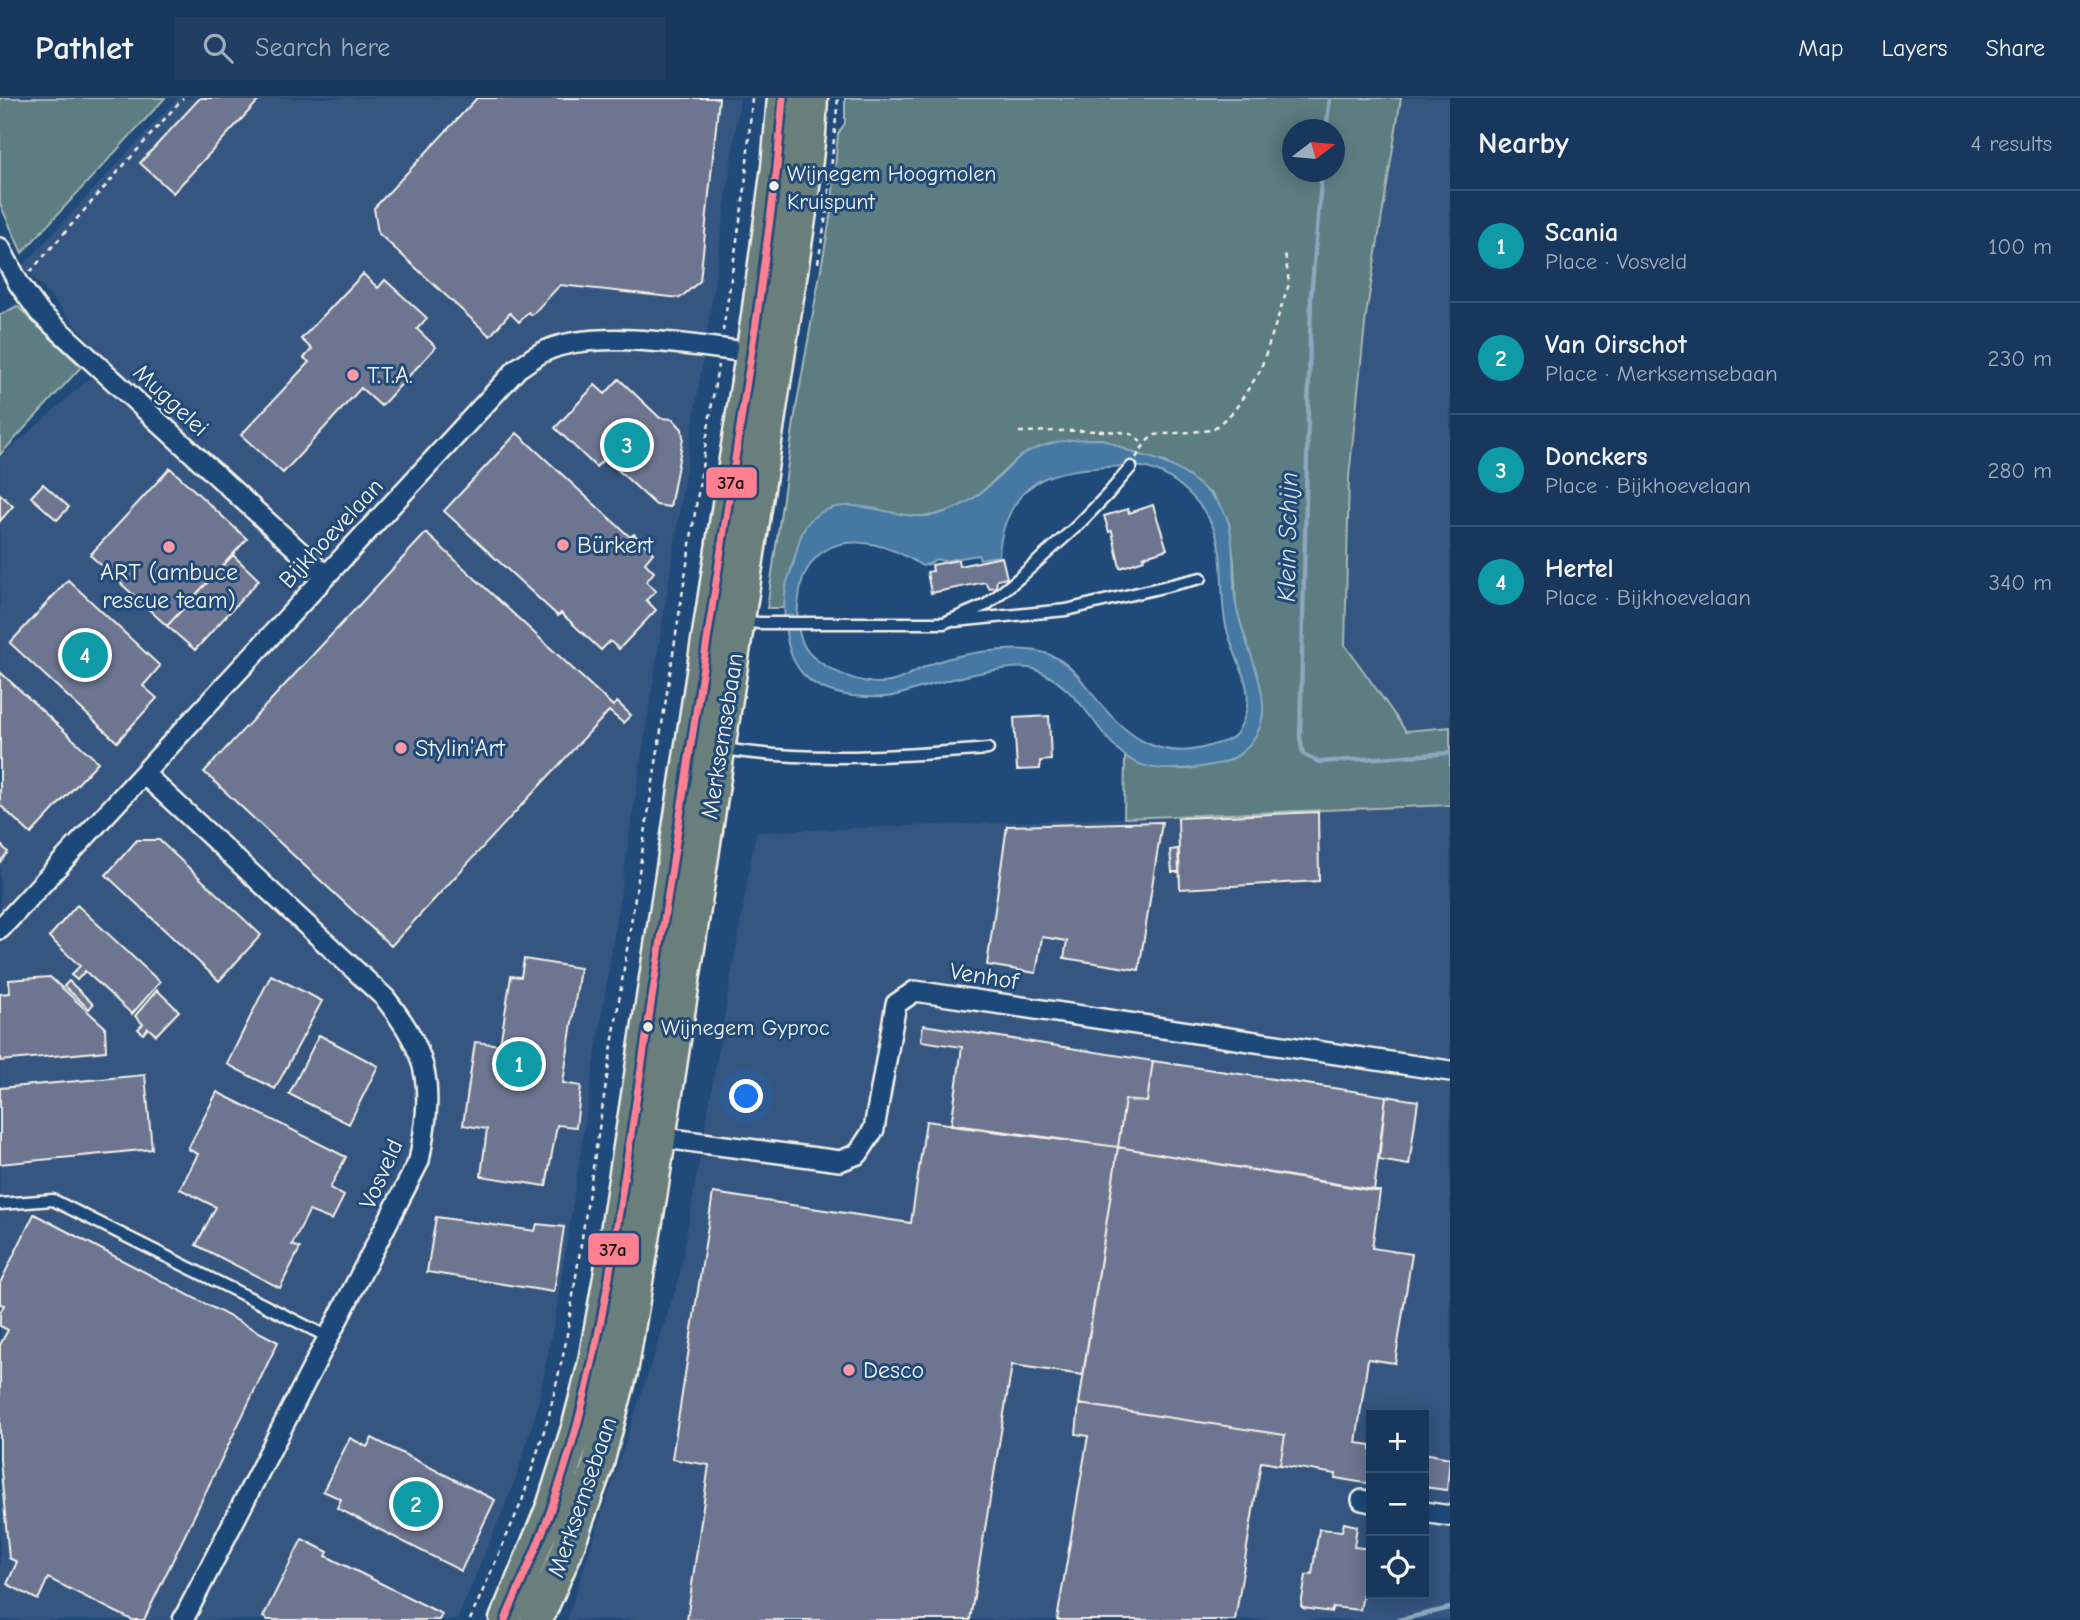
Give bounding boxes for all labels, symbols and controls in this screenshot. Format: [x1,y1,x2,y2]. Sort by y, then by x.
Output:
search box [175,17,665,80]
text: Pathlet [35,29,133,67]
icon: search [199,29,237,67]
text: Search here [255,33,390,63]
text: Map [1798,34,1844,62]
text: Layers [1882,34,1947,62]
text: Share [1985,34,2045,62]
north arrow [1282,119,1345,182]
text: Nearby [1478,126,1569,161]
text: 4 results [1970,130,2052,157]
place label: Wijnegem Hoogmolen Kruispunt [787,161,996,215]
marker: Wijnegem Hoogmolen Kruispunt [767,179,781,193]
text: Scania [1545,218,1618,248]
text: 1 [1496,233,1506,260]
text: 100 m [1988,233,2052,260]
text: Place · Vosveld [1545,248,1687,275]
text: Van Oirschot [1545,330,1687,360]
text: 2 [1495,345,1507,372]
text: 230 m [1988,345,2052,372]
street label: Muggelei [128,358,214,442]
text: Place · Merksemsebaan [1545,360,1778,387]
place label: T.T.A. [367,361,413,389]
marker: T.T.A. [345,367,361,383]
pin: 3 [604,419,650,471]
text: Donckers [1545,442,1648,472]
text: 3 [1495,457,1507,484]
text: 280 m [1987,457,2052,484]
line badge: 37a [705,466,758,499]
street label: Bijkhoevelaan [273,472,389,594]
text: 37a [717,472,745,494]
water label: Klein Schijn [1272,472,1304,602]
text: Place · Bijkhoevelaan [1545,472,1751,499]
place label: Bürkert [577,531,654,559]
marker: Bürkert [555,537,571,553]
marker: ART (ambuce rescue team) [161,539,177,555]
text: Hertel [1545,554,1614,584]
place label: ART (ambuce rescue team) [100,558,238,614]
text: 4 [1496,569,1506,596]
text: 340 m [1989,569,2052,596]
text: Place · Bijkhoevelaan [1545,584,1751,611]
pin: 4 [62,629,108,681]
street label: Merksemsebaan [695,651,749,821]
place label: Stylin'Art [415,734,506,762]
marker: Stylin'Art [393,740,409,756]
street label: Venhof [948,957,1021,995]
place label: Wijnegem Gyproc [661,1015,830,1041]
marker: Wijnegem Gyproc [641,1020,655,1034]
pin: 1 [496,1038,542,1090]
your location [729,1079,763,1113]
street label: Vosveld [353,1135,409,1213]
line badge: 37a [587,1232,640,1266]
text: 37a [599,1239,627,1261]
place label: Desco [863,1356,924,1384]
marker: Desco [841,1362,857,1378]
map controls [1366,1410,1429,1599]
button: + [1366,1410,1429,1473]
street label: Merksemsebaan [541,1413,623,1581]
button: − [1366,1473,1429,1536]
pin: 2 [393,1478,439,1530]
button: locate [1366,1536,1429,1599]

